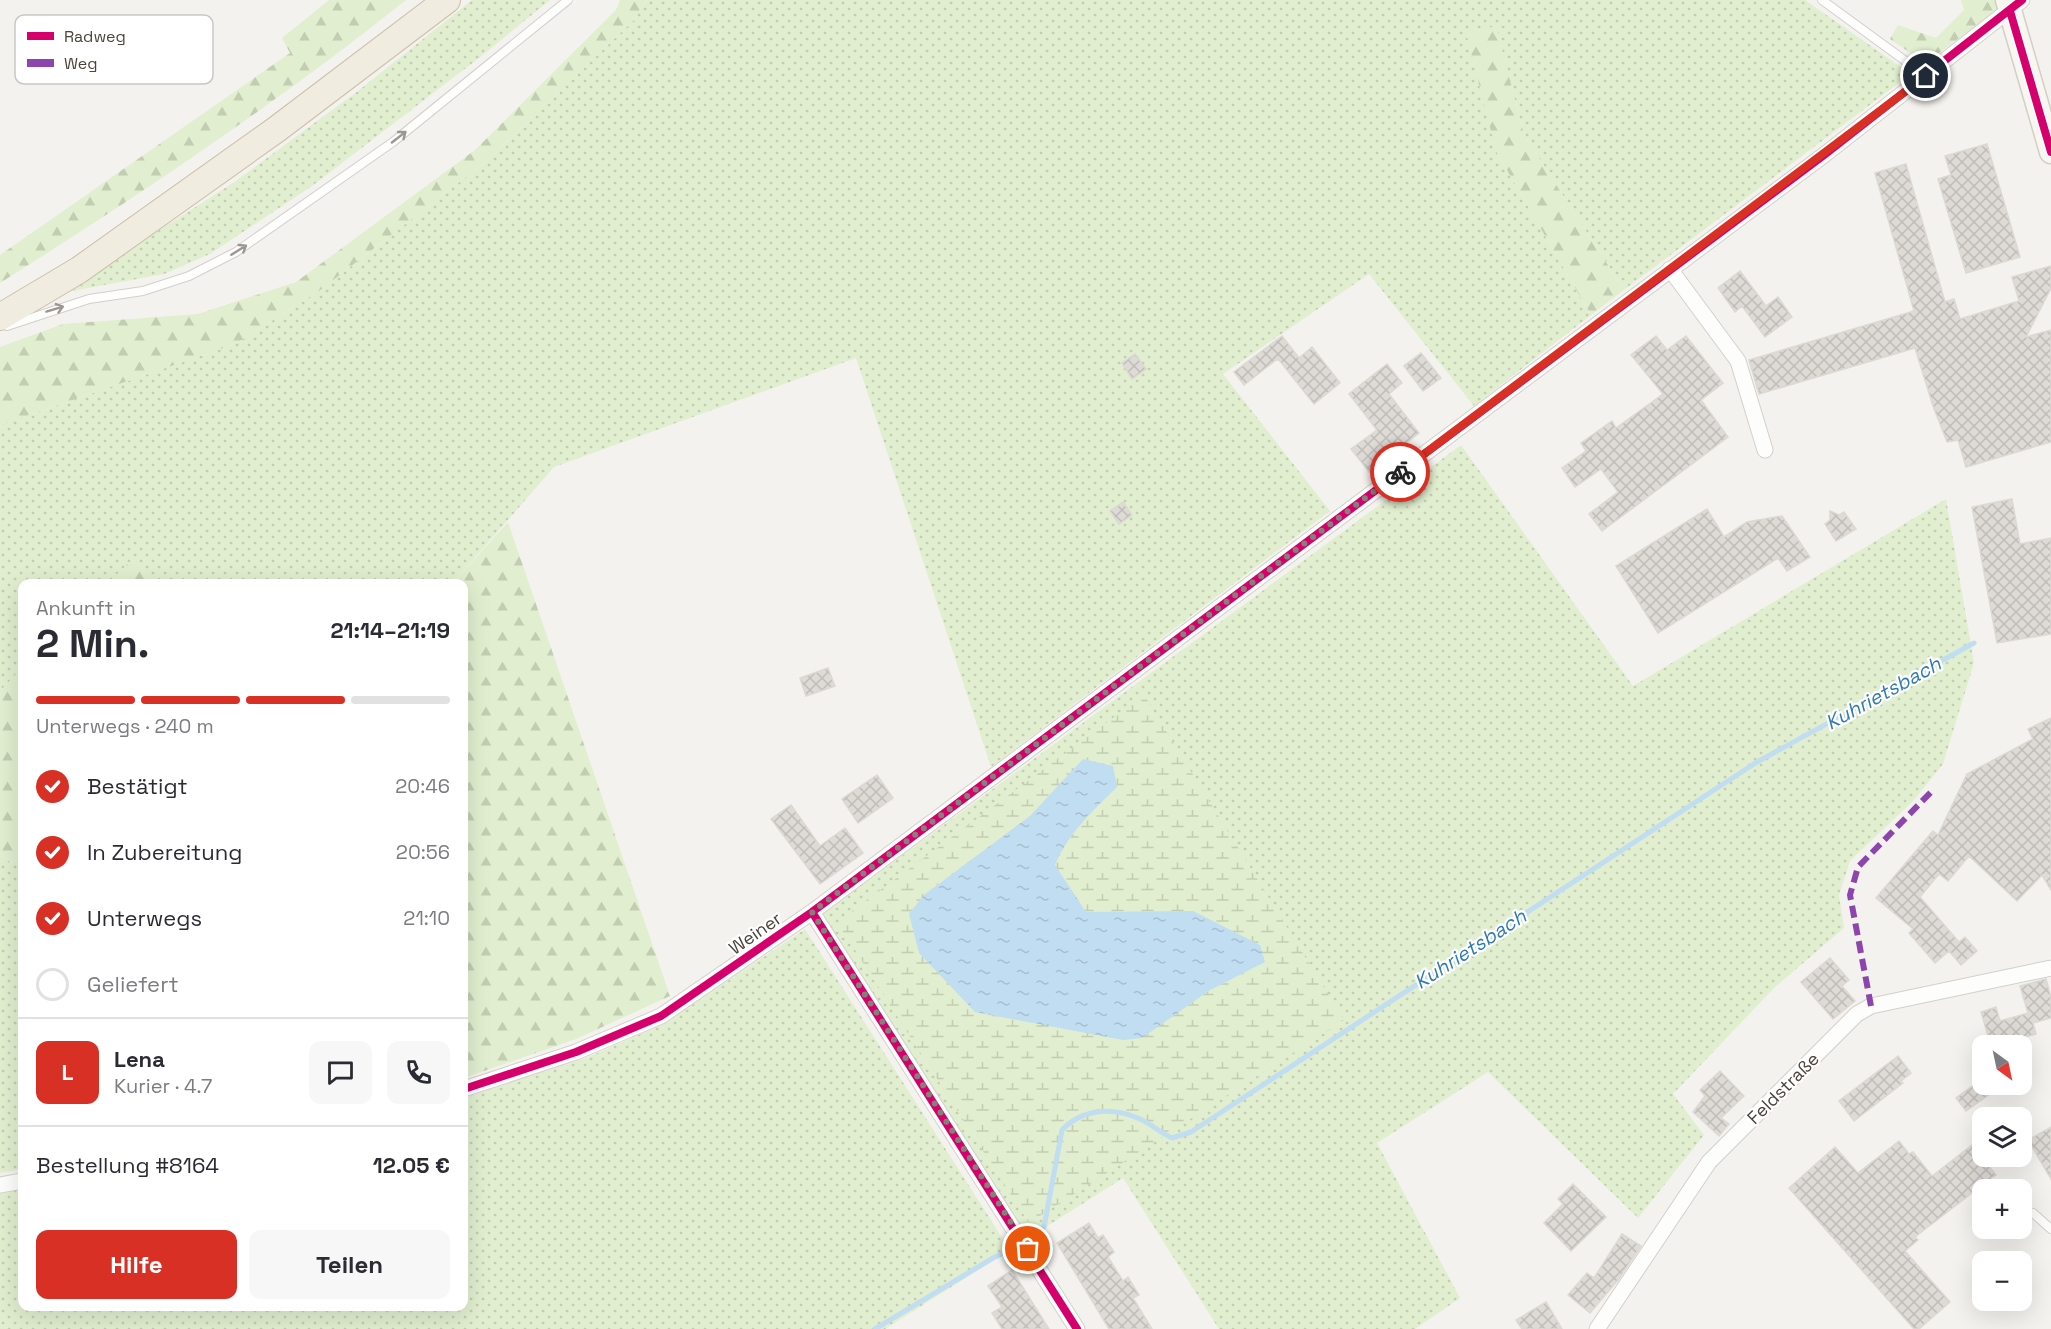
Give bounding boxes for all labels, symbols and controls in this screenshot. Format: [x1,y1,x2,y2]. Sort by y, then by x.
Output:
legend [15,15,213,84]
text: Radweg [64,26,126,47]
pin [1900,50,1951,101]
text: Weg [64,53,98,74]
icon: home [1909,59,1942,92]
one-way arrow [390,131,406,144]
one-way arrow [230,243,247,255]
one-way arrow [45,303,64,314]
courier [1370,442,1430,502]
icon: bike [1384,456,1417,489]
text: Ankunft in [36,595,136,621]
text: 21:14–21:19 [331,616,450,644]
text: 2 Min. [36,619,150,668]
water label: Kuhrietsbach [1821,650,1946,736]
text: Unterwegs · 240 m [36,713,214,739]
icon: check [36,770,69,803]
text: Bestätigt [87,772,188,800]
text: 20:46 [395,773,450,799]
icon: check [36,836,69,869]
text: In Zubereitung [87,838,242,866]
text: 20:56 [396,839,450,865]
icon: check [36,902,69,935]
water label: Kuhrietsbach [1409,903,1532,995]
text: Unterwegs [87,904,202,932]
text: 21:10 [403,905,450,931]
street label: Weiner [724,907,786,959]
text: Geliefert [87,970,179,998]
north arrow [1972,1035,2032,1095]
map controls [1972,1035,2032,1311]
button: chat [309,1041,372,1104]
button: phone [387,1041,450,1104]
text: Lena [114,1045,165,1073]
street label: Feldstraße [1742,1047,1824,1129]
text: L [62,1058,73,1086]
text: Kurier · 4.7 [114,1073,212,1099]
button: layers [1972,1107,2032,1167]
text: Bestellung #8164 [36,1151,219,1179]
text: 12.05 € [373,1151,450,1179]
button: + [1972,1179,2032,1239]
pin [1002,1223,1053,1274]
button: Hilfe [36,1230,237,1299]
button: Teilen [249,1230,450,1299]
icon: bag [1011,1232,1044,1265]
button: − [1972,1251,2032,1311]

